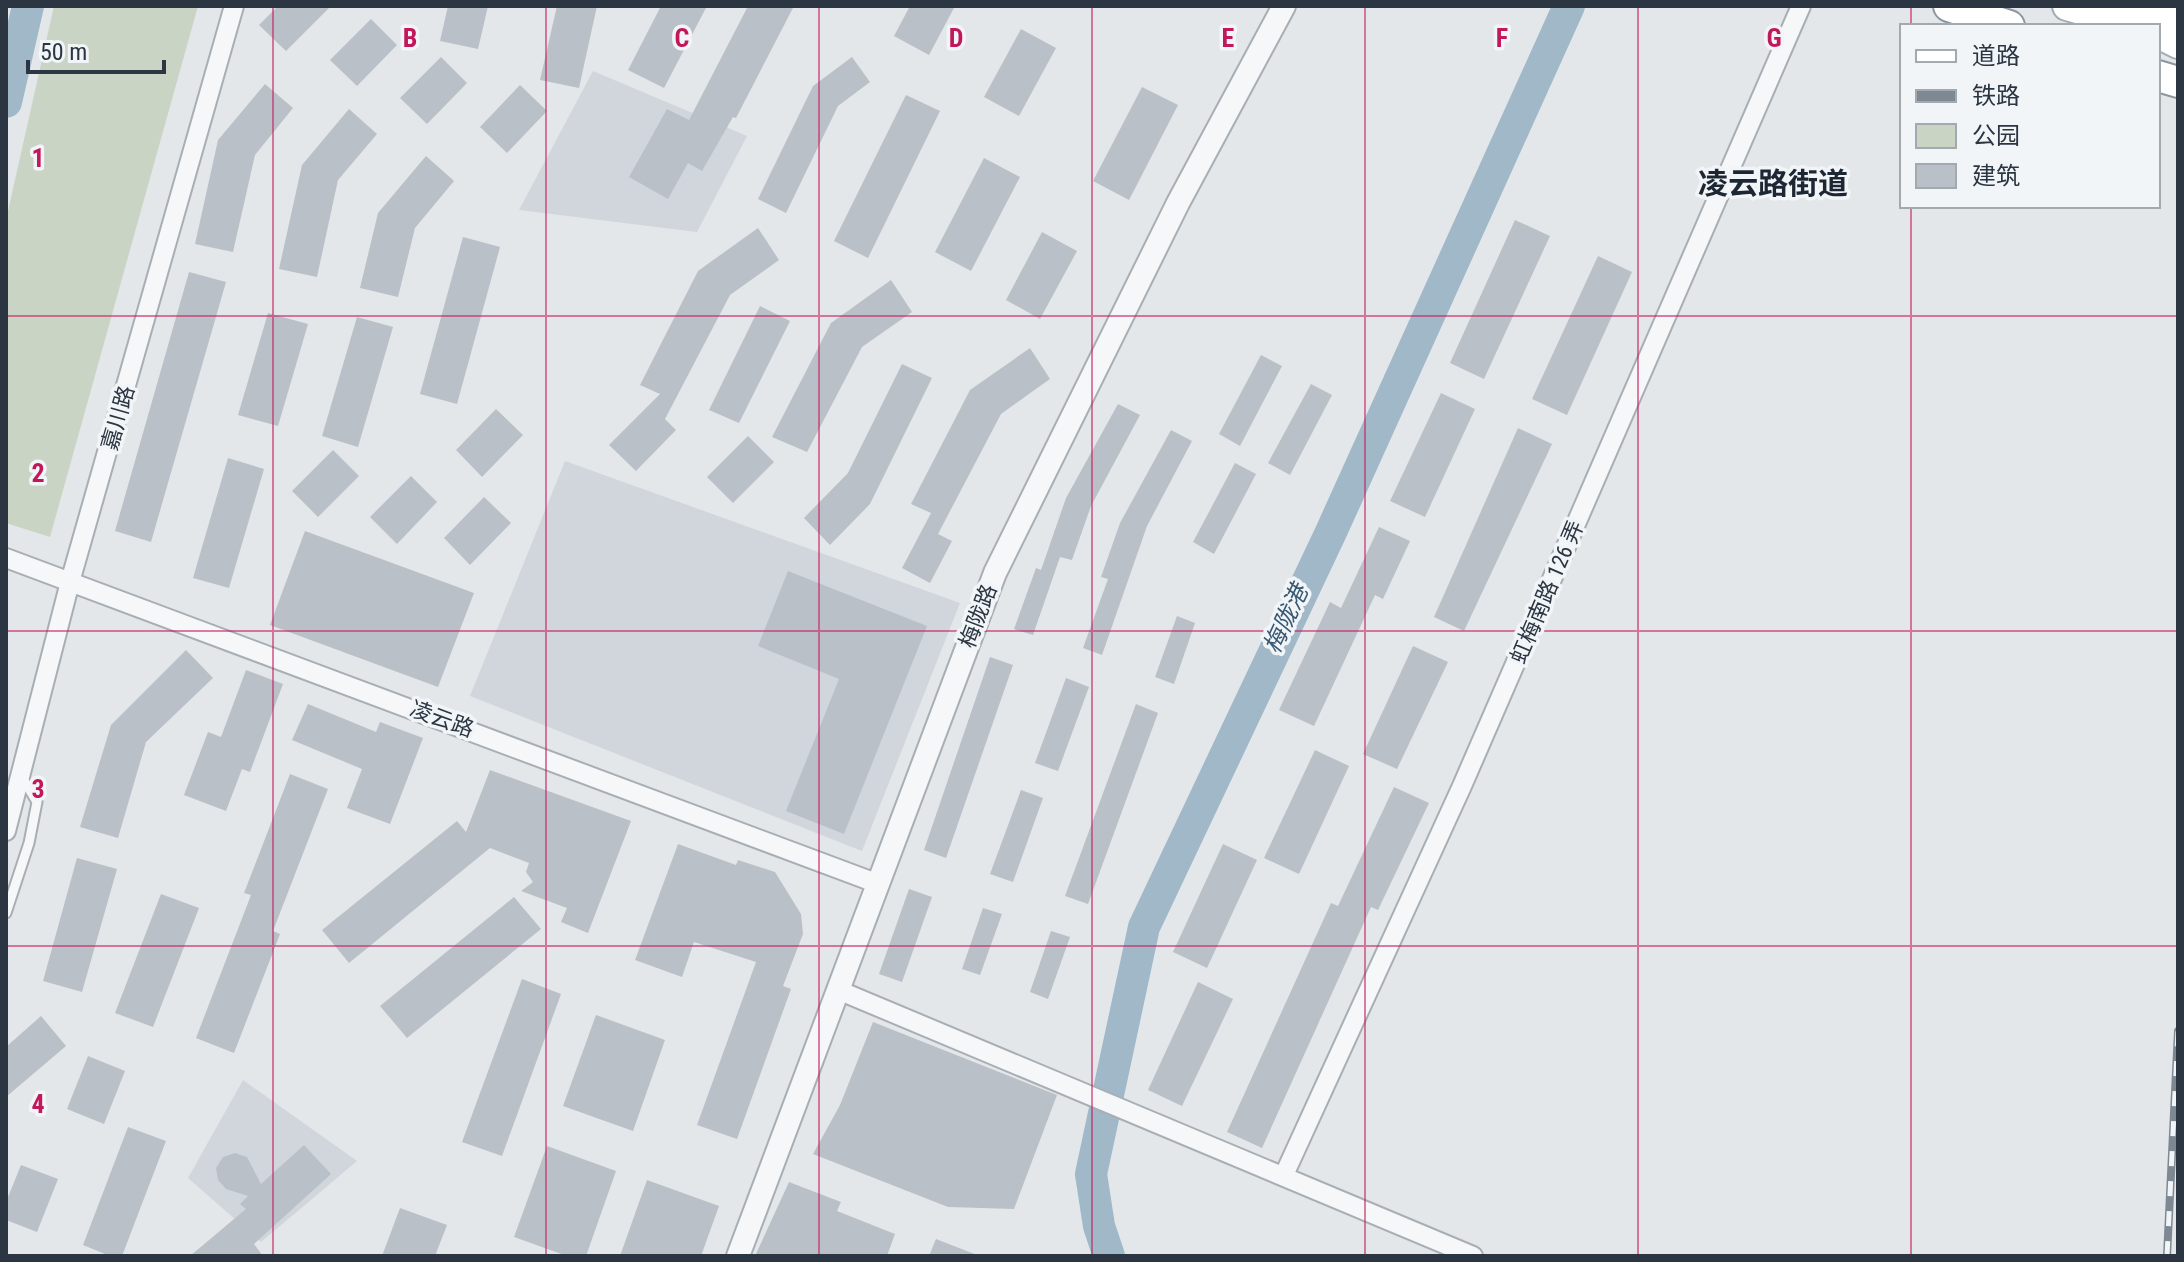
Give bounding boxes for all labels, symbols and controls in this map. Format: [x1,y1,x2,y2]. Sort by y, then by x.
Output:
text: B [403,23,417,53]
text: C [675,23,690,53]
text: D [949,23,963,53]
text: E [1222,23,1235,53]
text: F [1496,23,1508,53]
text: G [1766,23,1782,53]
scale bar [28,24,164,74]
legend [1900,24,2160,208]
text: 50 m [40,38,87,66]
text: 道路 [1972,42,2020,70]
text: 铁路 [1972,82,2020,110]
text: 公园 [1972,122,2020,150]
text: 1 [31,143,45,173]
text: 建筑 [1972,162,2020,190]
district label: 凌云路街道 [1698,166,1848,201]
street label: 嘉川路 [97,383,139,453]
text: 2 [31,458,45,488]
street label: 虹梅南路 126 弄 [1506,517,1588,667]
water label: 梅陇港 [1258,578,1315,658]
street label: 梅陇路 [955,581,1001,651]
street label: 凌云路 [407,696,477,742]
text: 3 [31,774,45,804]
text: 4 [31,1089,45,1119]

